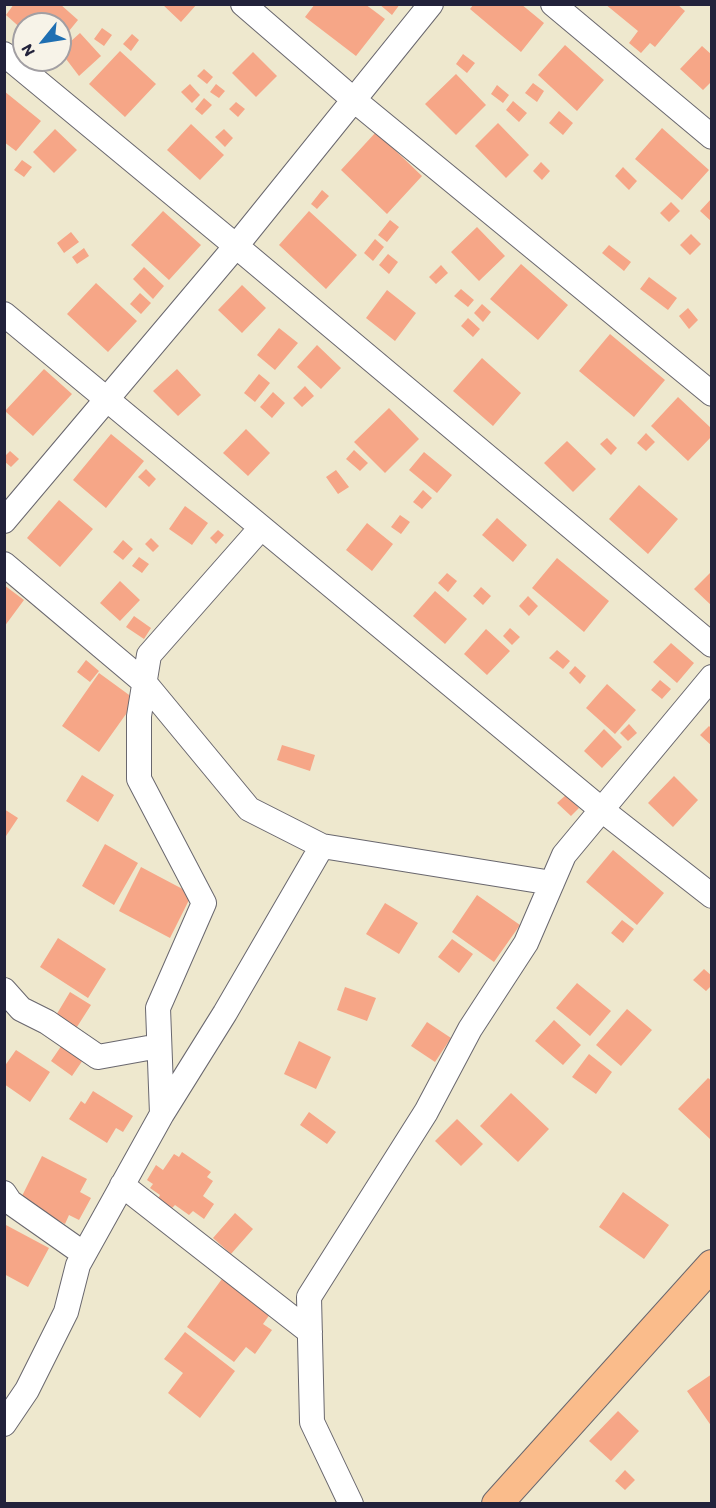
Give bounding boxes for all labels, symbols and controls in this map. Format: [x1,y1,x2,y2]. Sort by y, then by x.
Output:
north arrow [12,12,72,72]
text: N [17,41,39,60]

